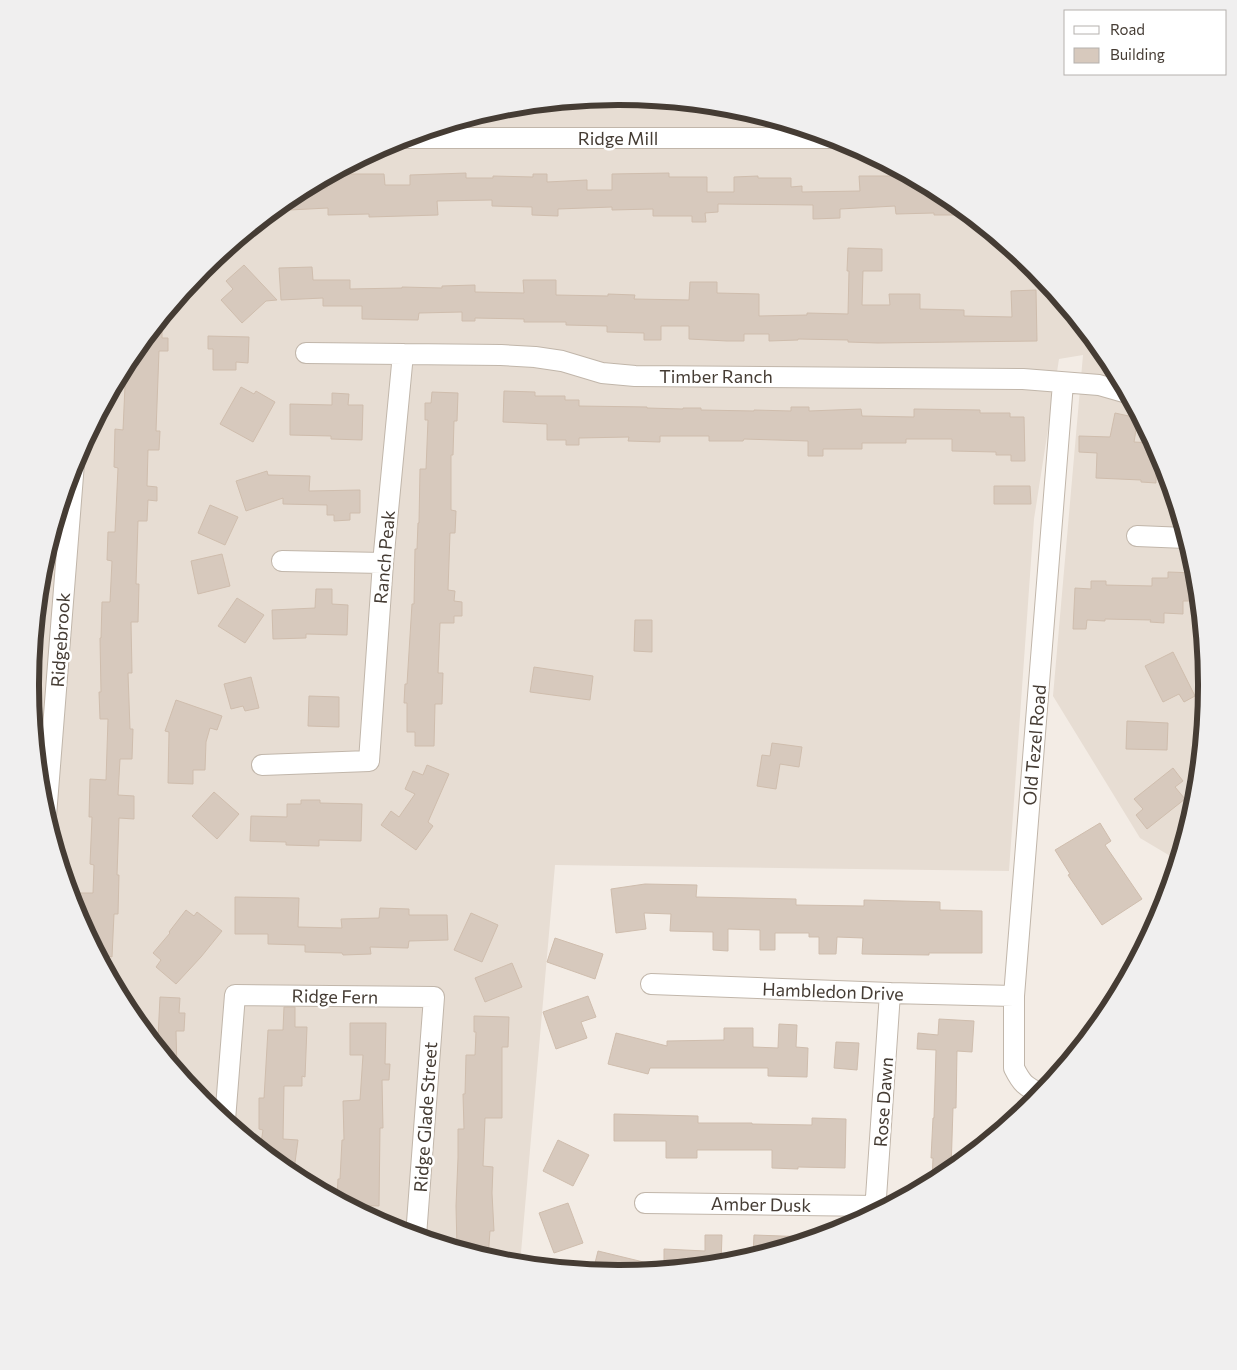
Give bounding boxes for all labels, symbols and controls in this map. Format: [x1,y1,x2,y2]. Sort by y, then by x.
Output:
legend [1064,10,1227,75]
text: Road [1110,20,1145,38]
text: Building [1110,45,1165,63]
street label: Ridge Mill [578,127,658,149]
street label: Timber Ranch [659,365,773,387]
street label: Ranch Peak [369,509,399,605]
street label: Ridgebrook [46,592,74,688]
street label: Old Tezel Road [1018,684,1050,806]
street label: Hambledon Drive [762,978,904,1004]
street label: Ridge Fern [292,984,378,1008]
street label: Ridge Glade Street [409,1041,441,1193]
street label: Rose Dawn [869,1056,897,1148]
street label: Amber Dusk [711,1192,812,1216]

